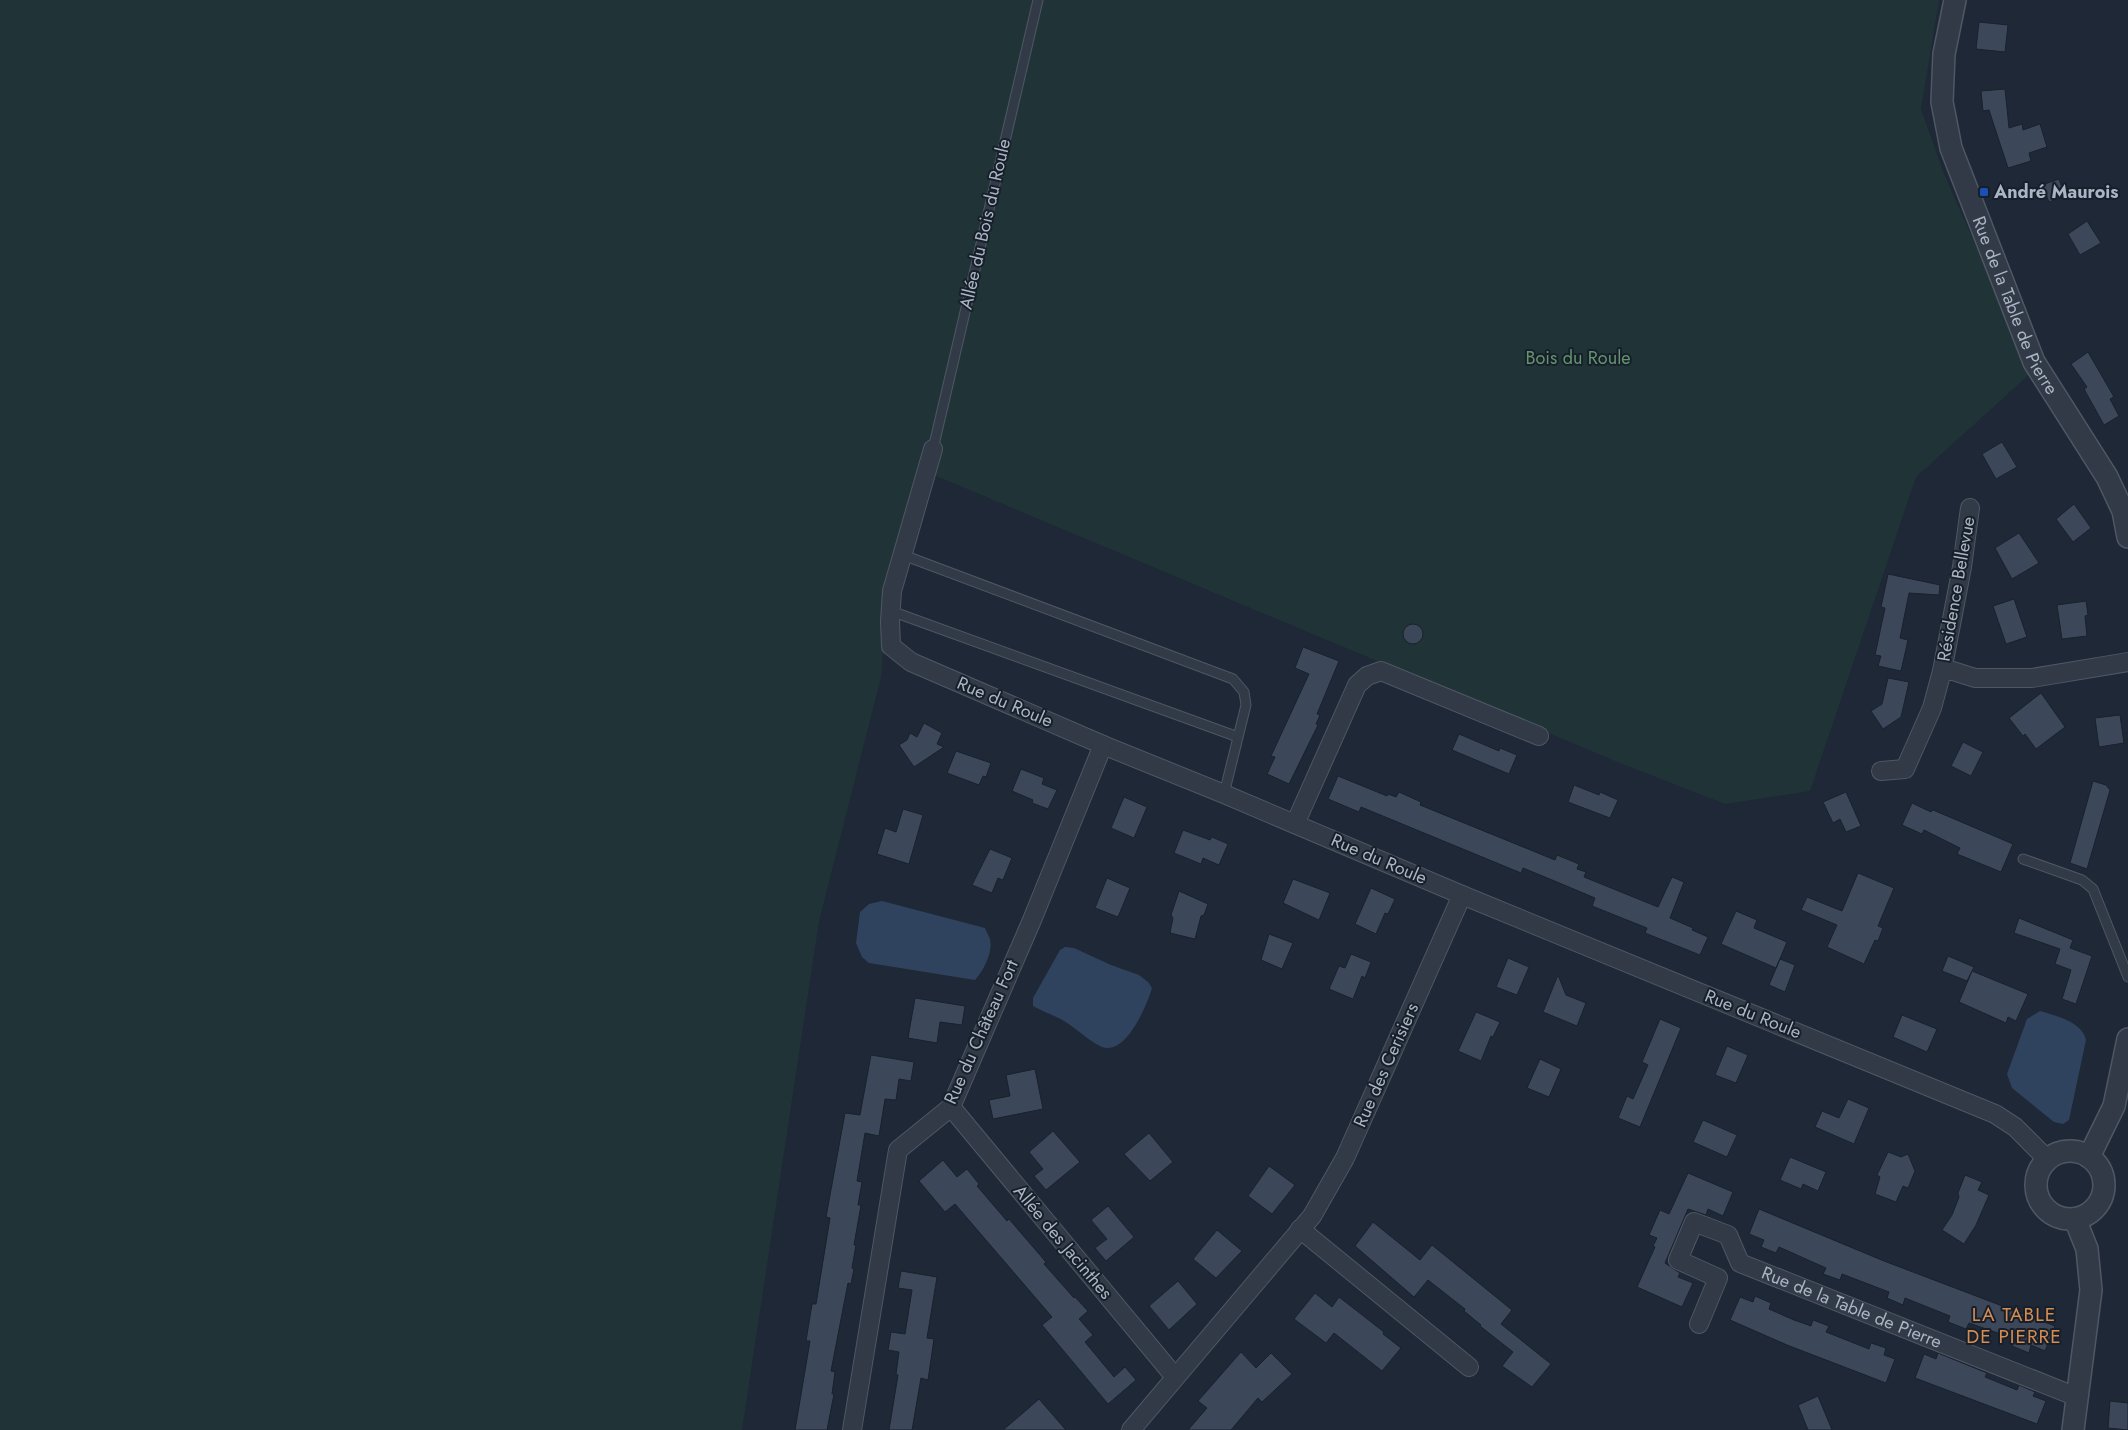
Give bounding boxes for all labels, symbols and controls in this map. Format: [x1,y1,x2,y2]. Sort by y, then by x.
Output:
street label: Allée du Bois du Roule [953,136,1017,312]
place label: André Maurois [1993,179,2119,205]
marker: André Maurois [1978,186,1990,198]
street label: Rue de la Table de Pierre [1966,212,2064,400]
park label: Bois du Roule [1525,345,1631,371]
street label: Résidence Bellevue [1930,514,1982,664]
street label: Rue du Roule [953,670,1057,734]
street label: Rue du Roule [1327,827,1431,891]
street label: Rue du Château Fort [937,955,1025,1108]
street label: Rue du Roule [1701,983,1805,1045]
street label: Rue des Cerisiers [1347,999,1425,1131]
street label: Allée des Jacinthes [1007,1179,1119,1305]
street label: Rue de la Table de Pierre [1758,1260,1946,1355]
district label: LA TABLE DE PIERRE [1966,1301,2062,1350]

